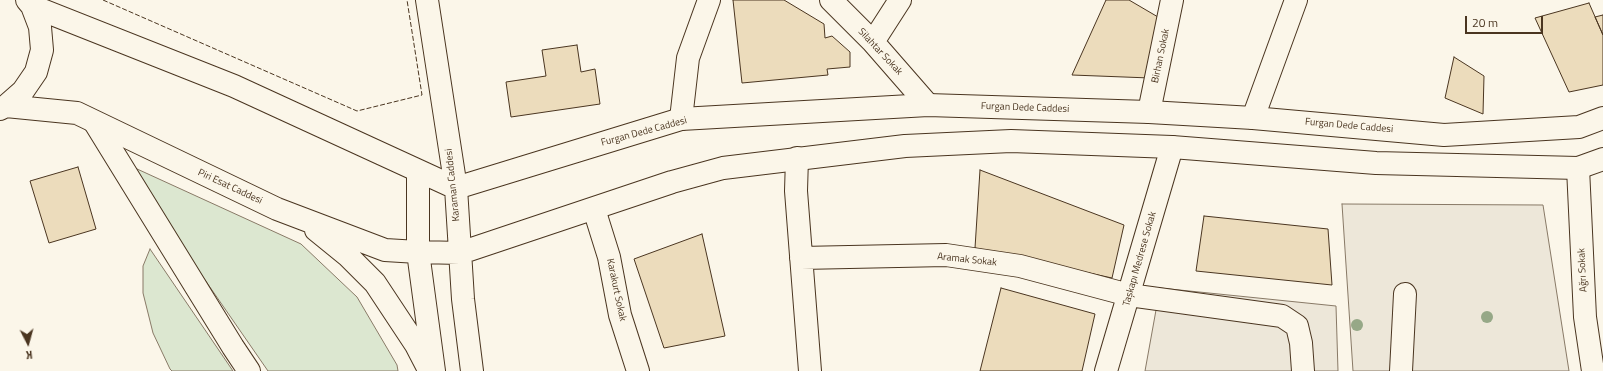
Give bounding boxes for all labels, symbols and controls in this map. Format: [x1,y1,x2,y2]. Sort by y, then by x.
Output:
scale bar [1467,8,1545,34]
text: 20 m [1472,13,1498,32]
street label: Silahtar Sokak [855,26,905,78]
street label: Birhan Sokak [1149,28,1173,84]
street label: Furgan Dede Caddesi [981,100,1069,116]
street label: Furgan Dede Caddesi [600,115,688,149]
street label: Furgan Dede Caddesi [1304,116,1394,136]
street label: Karaman Caddesi [443,148,463,222]
street label: Piri Esat Caddesi [196,167,264,207]
street label: Taşkapı Medrese Sokak [1121,210,1159,308]
street label: Ağrı Sokak [1576,248,1590,292]
street label: Aramak Sokak [937,251,997,269]
street label: Karakurt Sokak [604,258,628,322]
north arrow [8,323,48,363]
text: K [25,347,33,363]

